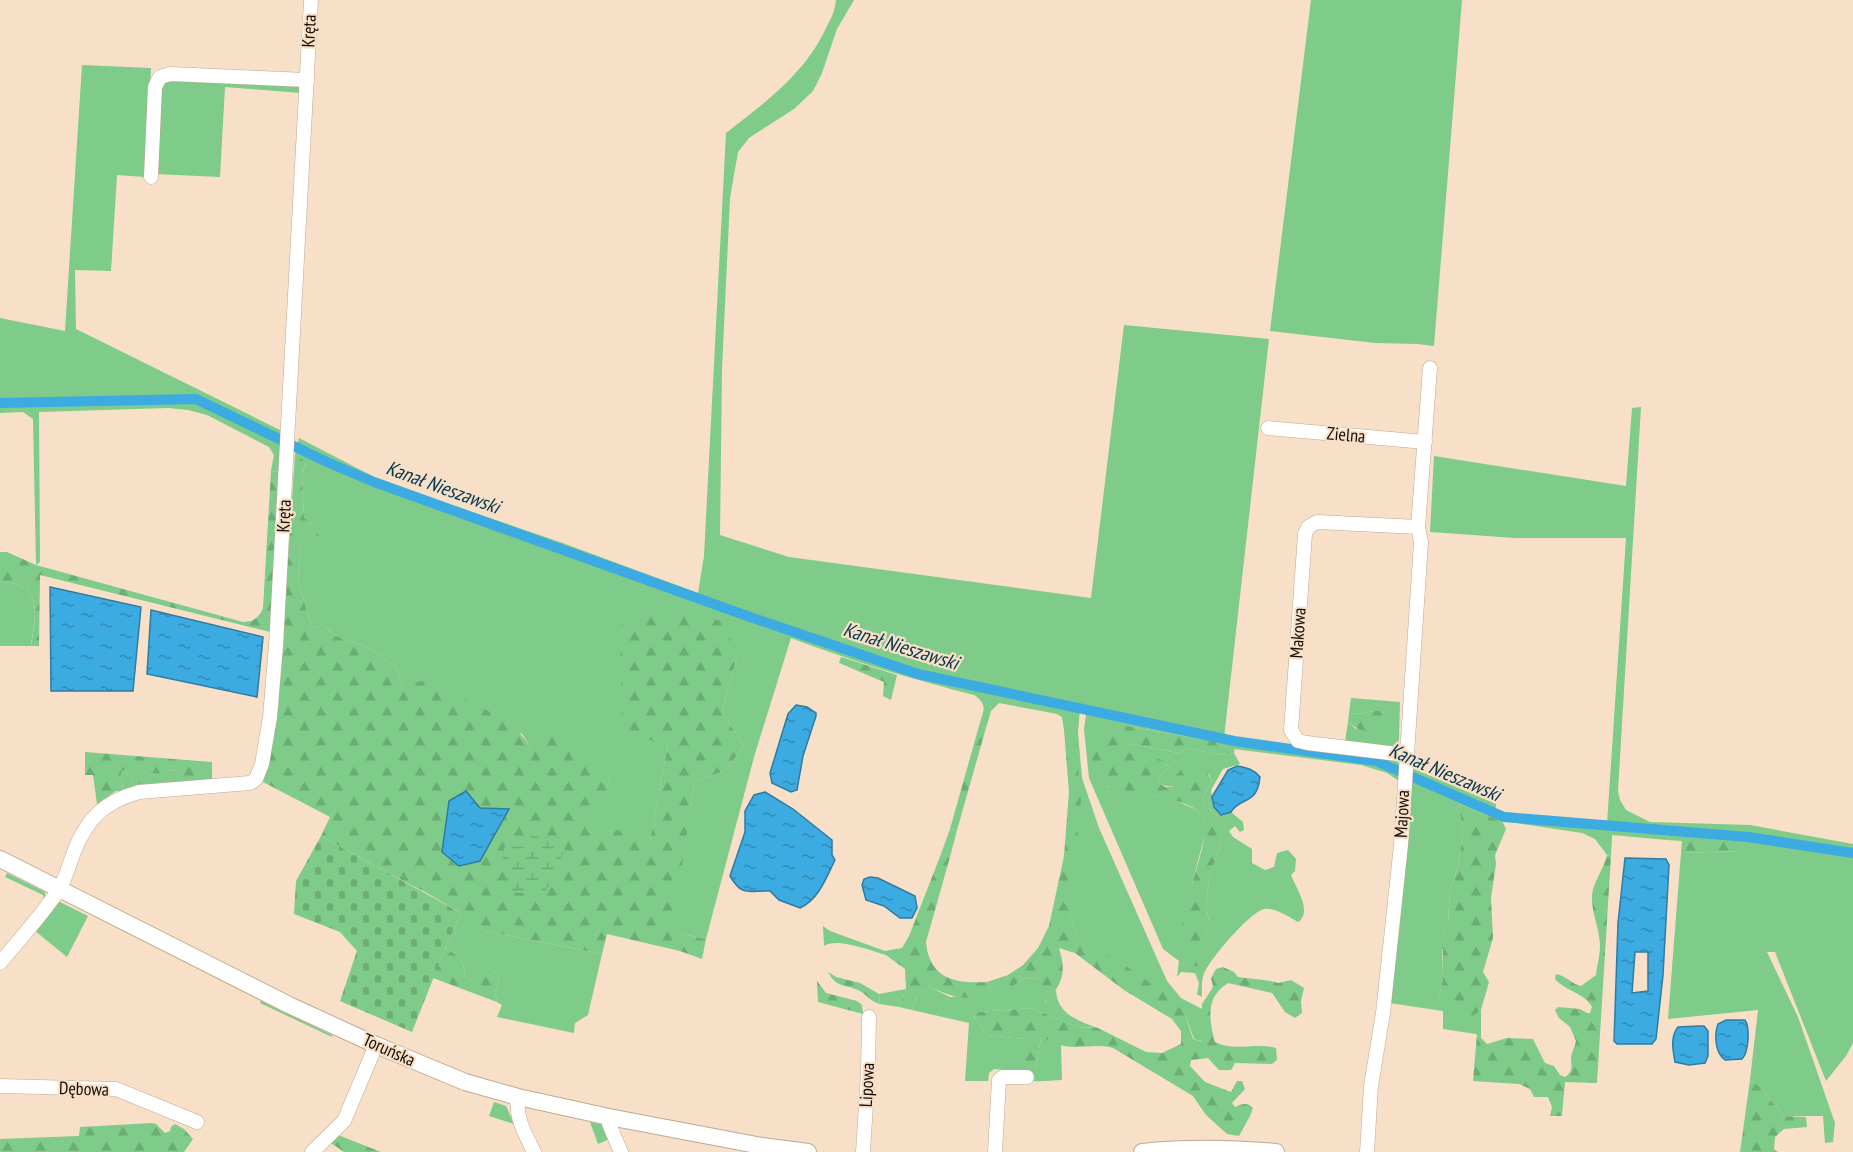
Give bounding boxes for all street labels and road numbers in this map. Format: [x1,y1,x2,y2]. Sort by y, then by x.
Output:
street label: Kręta [296,14,321,48]
street label: Zielna [1326,421,1366,448]
street label: Kręta [271,499,296,533]
street label: Makowa [1284,607,1311,659]
street label: Majowa [1389,789,1414,839]
street label: Toruńska [359,1028,419,1071]
street label: Lipowa [854,1062,879,1108]
street label: Dębowa [59,1076,109,1101]

